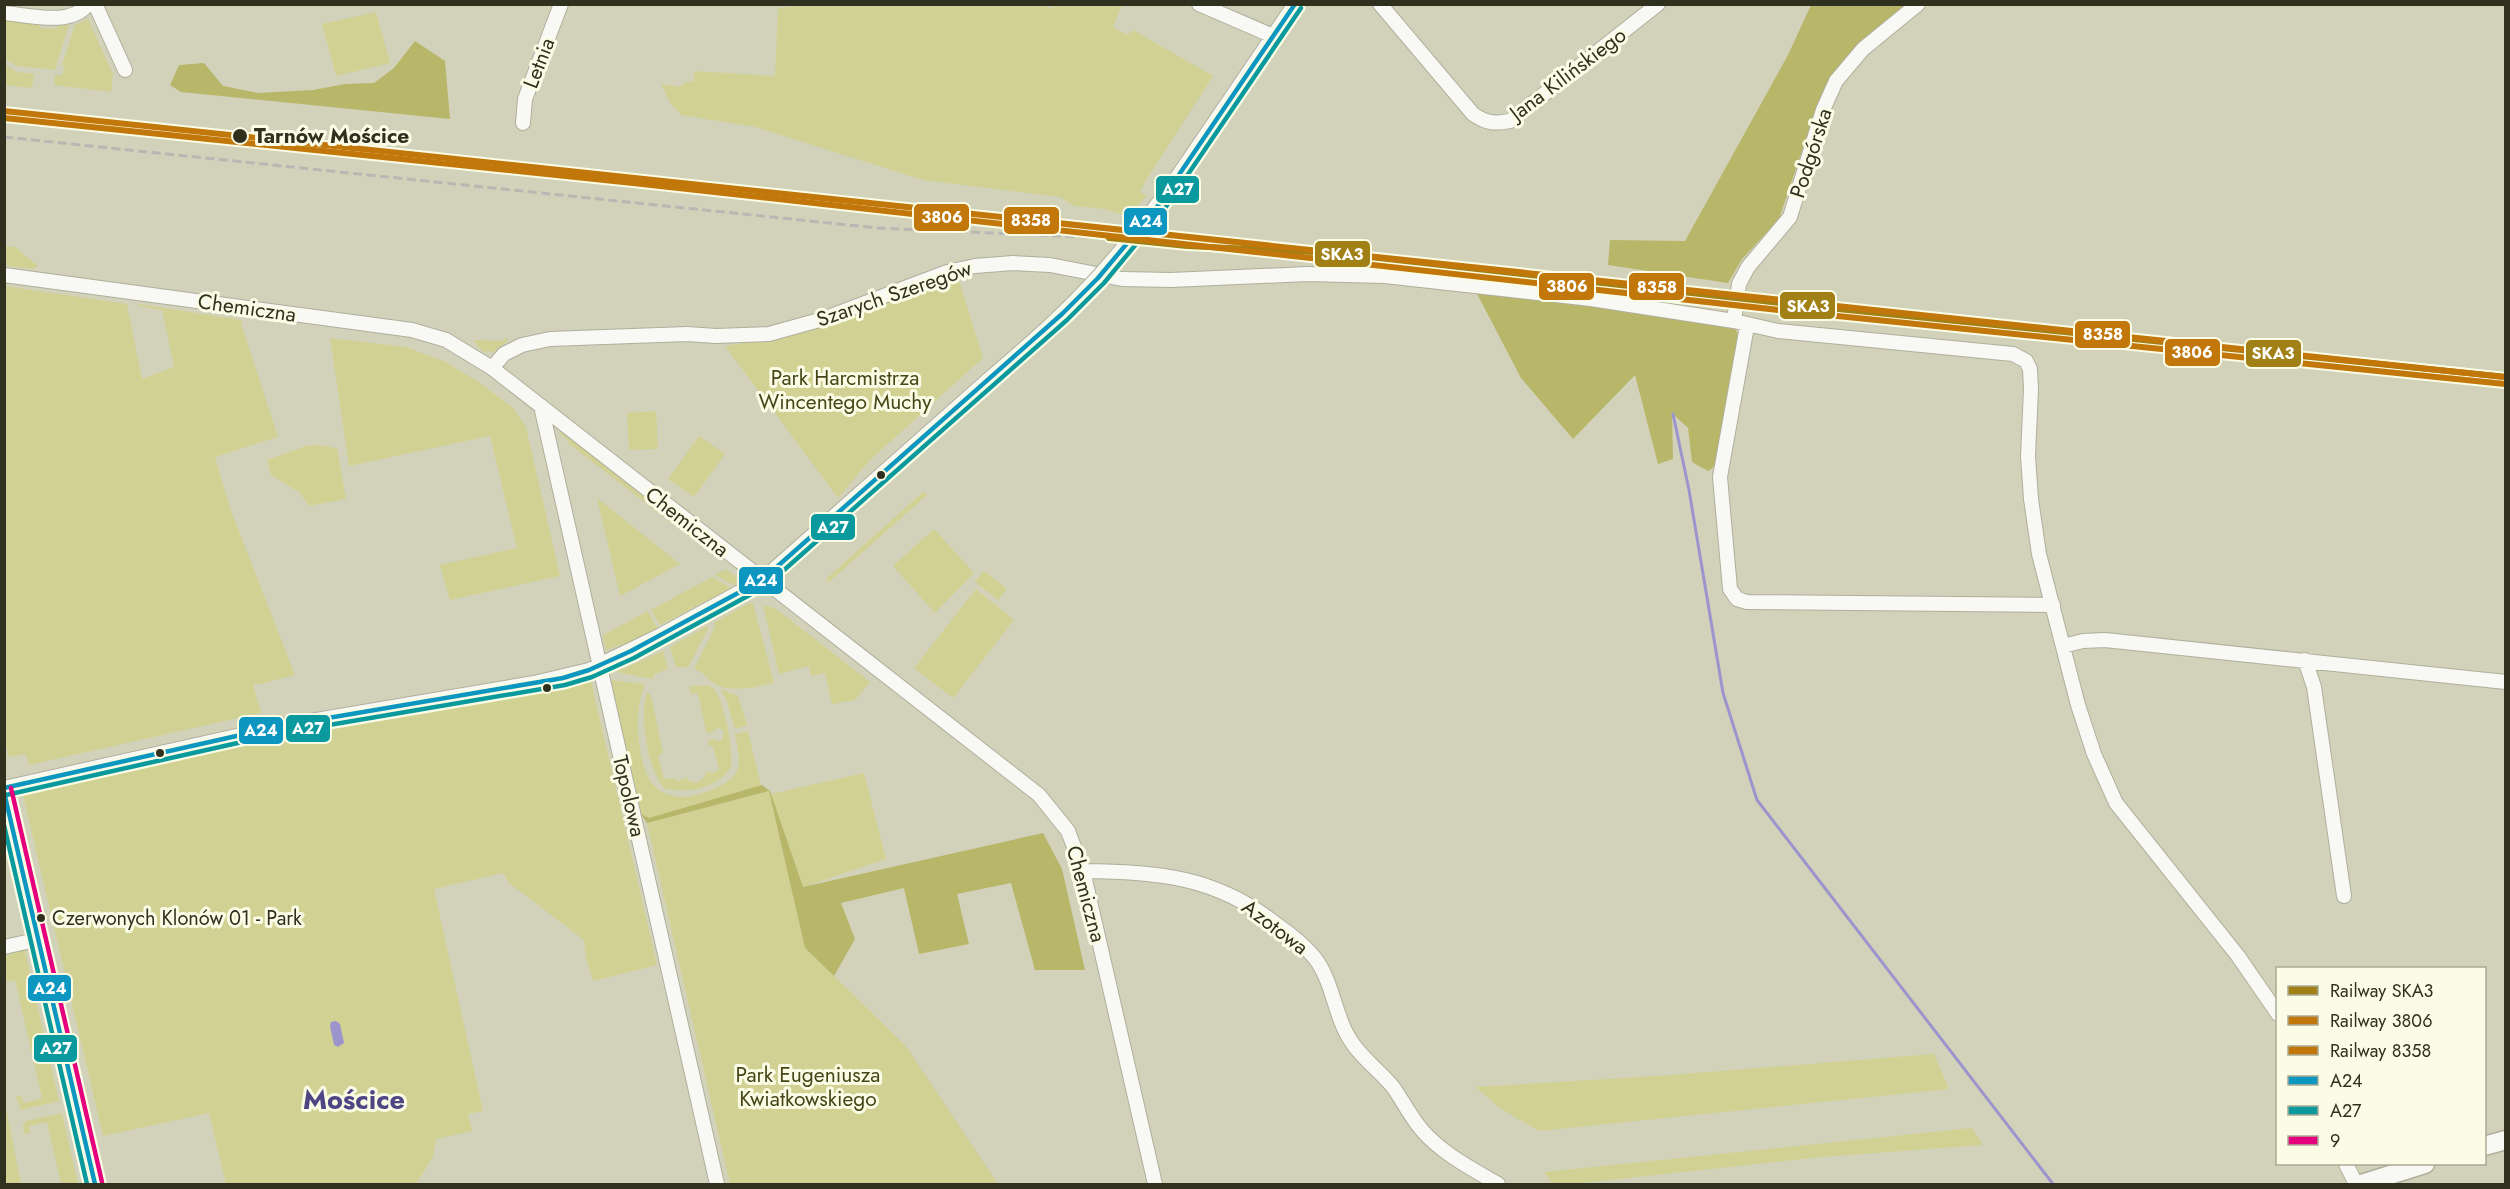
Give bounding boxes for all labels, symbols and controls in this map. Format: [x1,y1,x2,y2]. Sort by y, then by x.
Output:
street label: Jana Kilińskiego [1501,20,1632,129]
street label: Letnia [516,33,562,93]
street label: Podgórska [1782,104,1840,202]
place label: Tarnów Mościce [254,121,409,151]
marker: Tarnów Mościce [231,127,249,145]
line badge: A27 [1155,175,1200,204]
text: A27 [1161,178,1194,201]
line badge: 3806 [913,203,970,232]
text: 3806 [921,206,963,229]
line badge: 8358 [1003,206,1060,235]
line badge: A24 [1123,207,1168,236]
text: 8358 [1011,209,1051,232]
text: A24 [1128,210,1163,233]
line badge: SKA3 [1314,240,1371,268]
text: SKA3 [1321,243,1363,266]
street label: Szarych Szeregów [812,253,976,335]
line badge: 3806 [1538,272,1595,301]
line badge: 8358 [1628,272,1685,301]
text: 3806 [1546,275,1588,298]
text: 8358 [1637,276,1677,299]
street label: Chemiczna [196,286,298,330]
line badge: SKA3 [1779,291,1836,320]
text: SKA3 [1787,295,1829,318]
line badge: 8358 [2074,320,2131,349]
text: 8358 [2083,323,2123,346]
line badge: 3806 [2164,338,2221,367]
line badge: SKA3 [2245,339,2302,368]
text: 3806 [2171,341,2213,364]
text: SKA3 [2252,342,2294,365]
park label: Park Harcmistrza Wincentego Muchy [759,363,932,417]
unlabelled marker [875,469,887,481]
street label: Chemiczna [639,480,735,564]
line badge: A27 [810,513,856,541]
text: A27 [816,516,849,539]
line badge: A24 [738,566,784,595]
text: A24 [743,569,778,592]
unlabelled marker [541,682,553,694]
line badge: A27 [285,714,331,743]
line badge: A24 [238,716,284,745]
text: A27 [291,717,324,740]
text: A24 [243,719,278,742]
unlabelled marker [154,747,166,759]
street label: Topolowa [605,752,653,840]
street label: Chemiczna [1059,842,1113,946]
street label: Azotowa [1236,892,1314,962]
place label: Czerwonych Klonów 01 - Park [52,904,302,933]
marker: Czerwonych Klonów 01 - Park [35,912,47,924]
legend [2276,967,2486,1165]
line badge: A24 [27,974,72,1002]
text: A24 [32,977,67,1000]
text: Railway SKA3 [2330,978,2434,1004]
text: Railway 3806 [2330,1008,2433,1034]
line badge: A27 [33,1034,78,1063]
text: A27 [39,1037,72,1060]
text: Railway 8358 [2330,1038,2431,1064]
park label: Park Eugeniusza Kwiatkowskiego [736,1060,880,1114]
text: A24 [2330,1068,2363,1094]
district label: Mościce [303,1080,405,1119]
text: A27 [2330,1098,2362,1124]
text: 9 [2330,1128,2340,1154]

